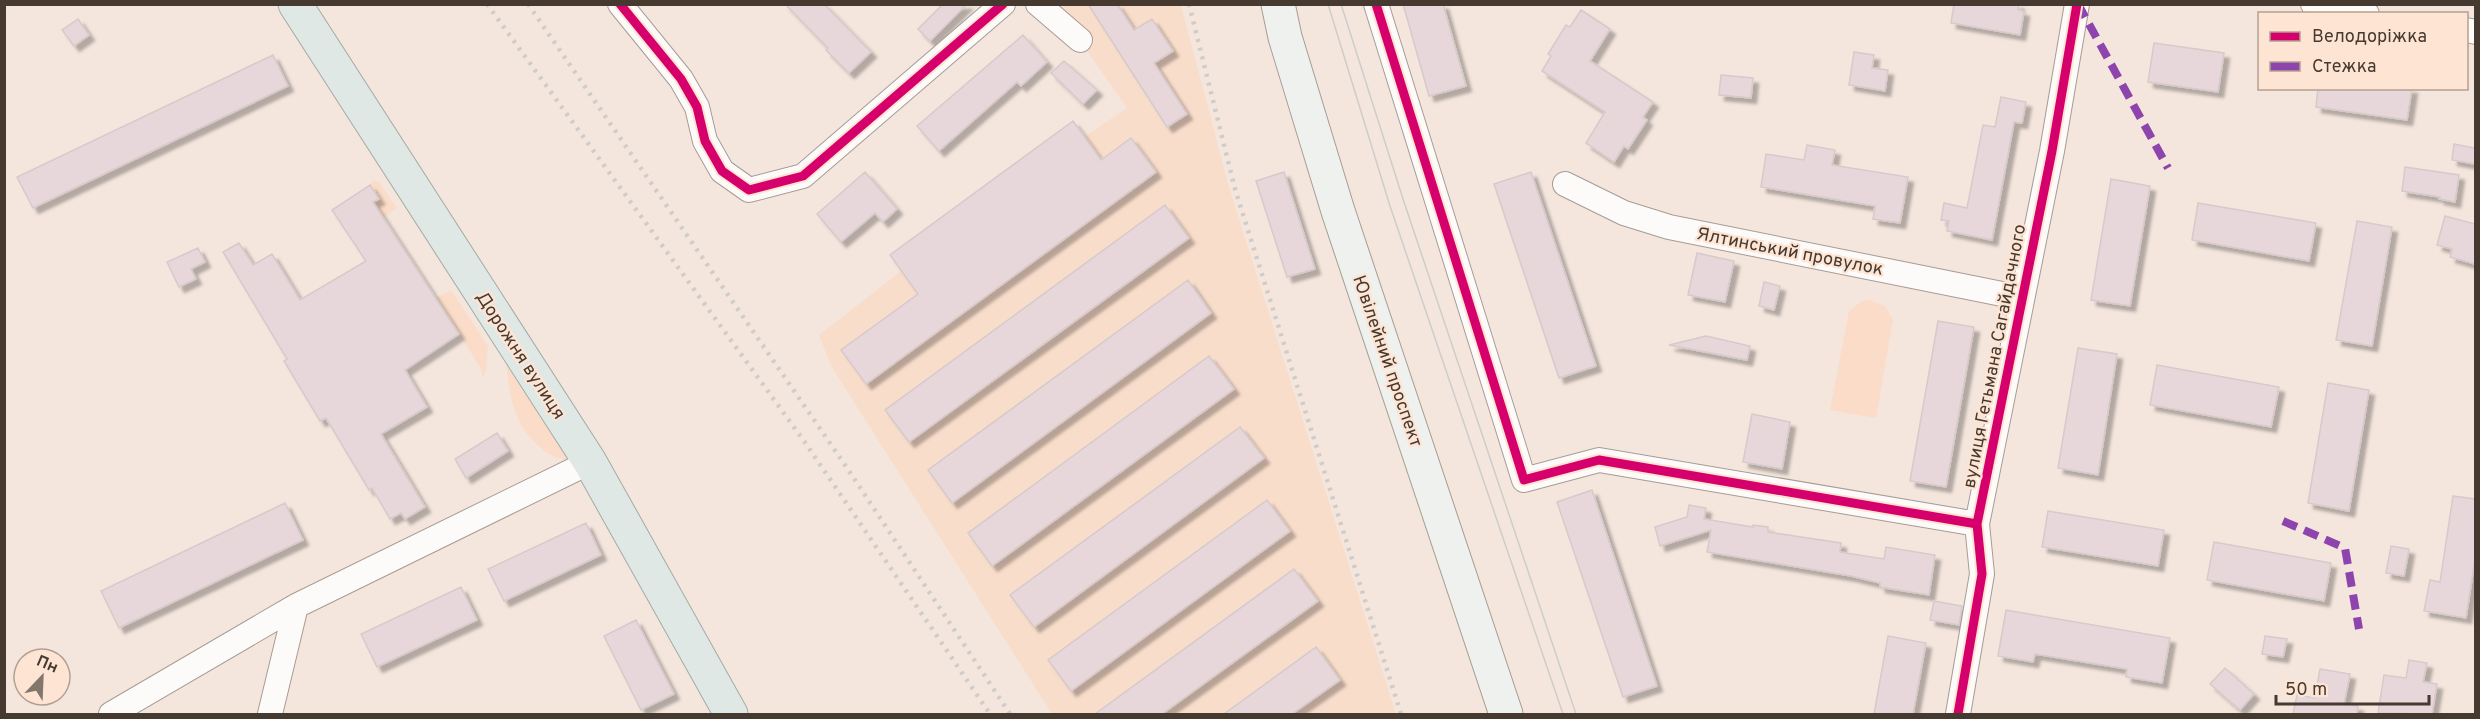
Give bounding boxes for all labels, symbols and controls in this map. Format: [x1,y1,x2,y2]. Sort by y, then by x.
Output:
legend [2258,12,2468,90]
text: Велодоріжка [2312,26,2427,49]
text: Стежка [2312,56,2376,79]
street label: вулиця Гетьмана Сагайдачного [1959,222,2032,490]
street label: Ялтинський провулок [1694,223,1885,282]
street label: Ювілейний проспект [1346,273,1427,450]
street label: Дорожня вулиця [470,287,570,424]
north arrow [12,647,72,707]
text: Пн [33,652,61,678]
scale bar [2276,668,2429,706]
text: 50 m [2285,679,2327,702]

